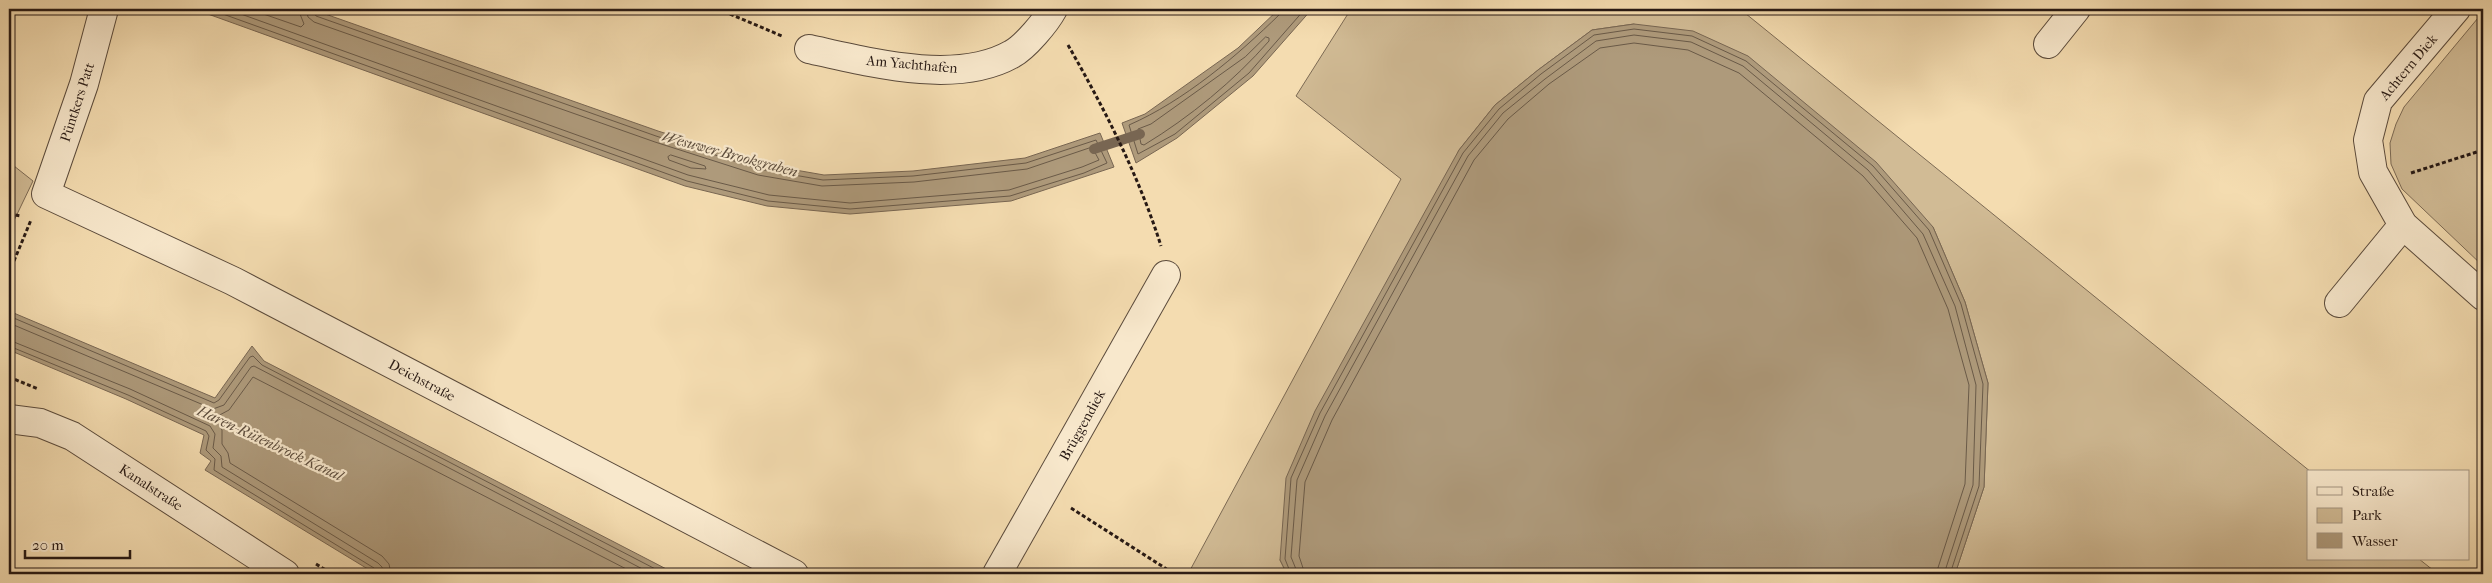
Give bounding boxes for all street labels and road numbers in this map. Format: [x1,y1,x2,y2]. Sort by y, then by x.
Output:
street label: Achtern Diek [2375,30,2441,104]
street label: Am Yachthafen [865,52,958,77]
street label: Püntkers Patt [57,60,98,144]
street label: Deichstraße [386,356,458,405]
street label: Brüggendiek [1056,386,1109,464]
street label: Kanalstraße [116,461,186,514]

